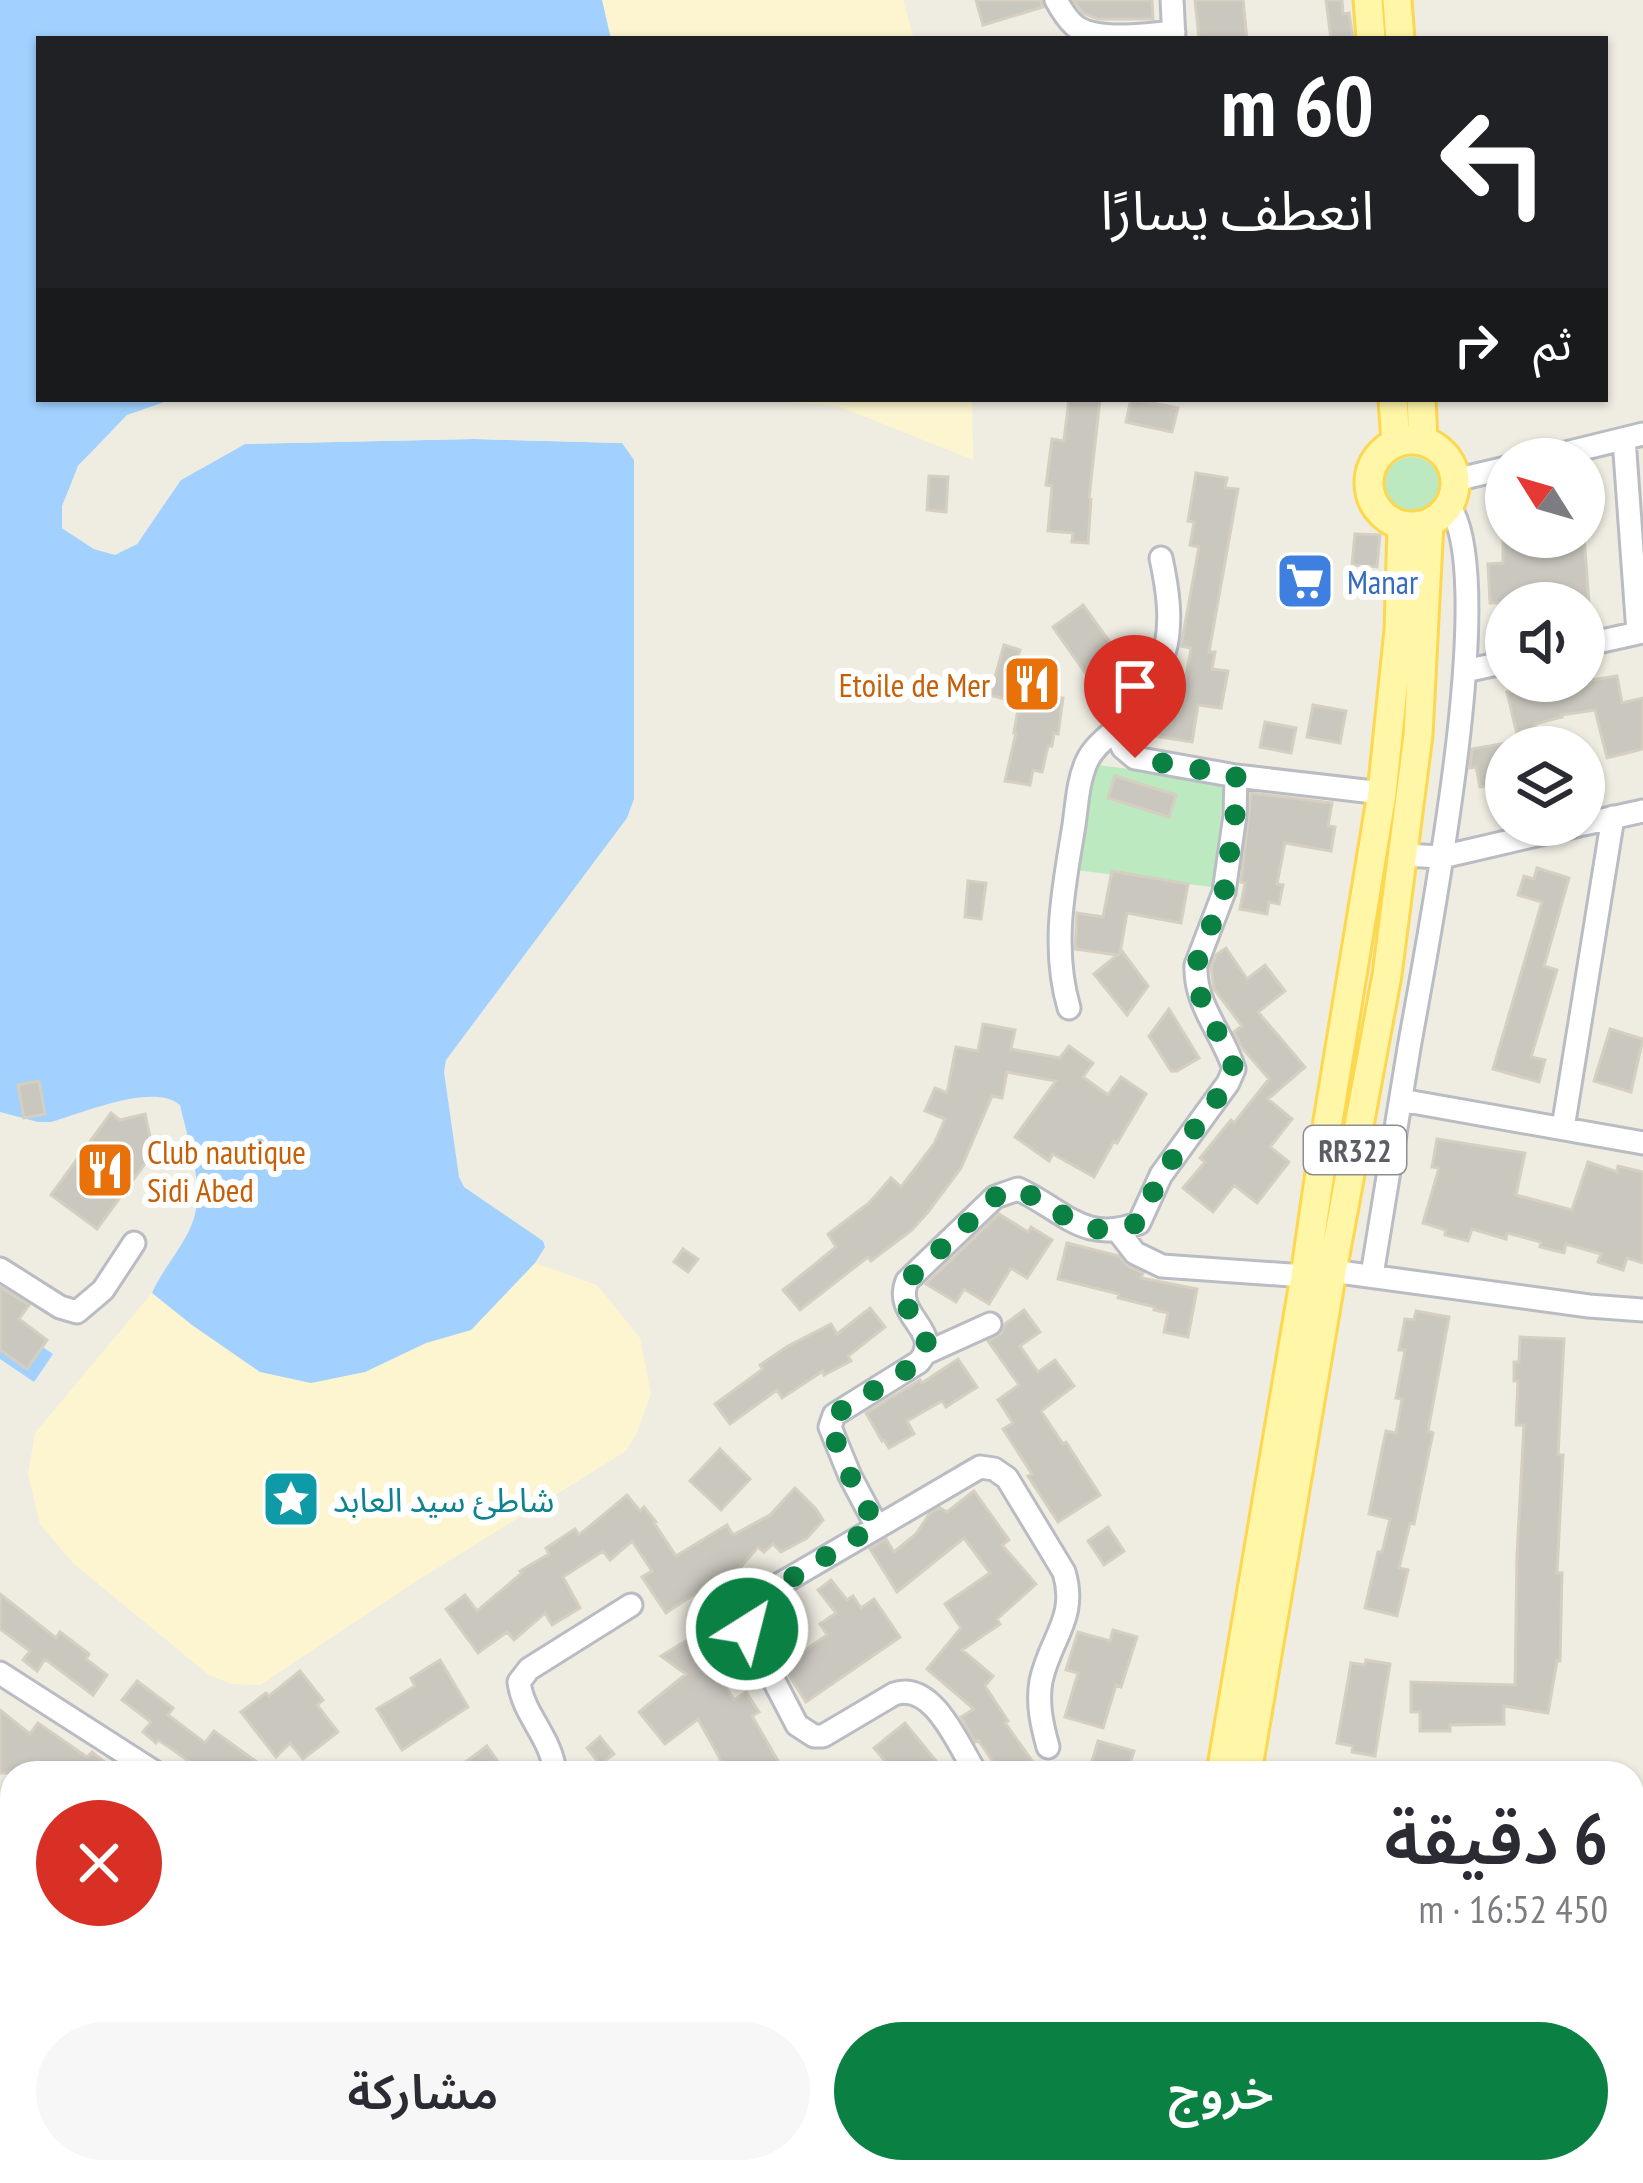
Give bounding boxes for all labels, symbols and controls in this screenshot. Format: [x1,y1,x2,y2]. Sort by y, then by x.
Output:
text: 60 m [1221,50,1374,159]
icon: left [1416,84,1572,240]
text: انعطف يسارًا [1100,175,1374,245]
icon: right [1443,312,1509,378]
text: ثم [1533,314,1572,372]
north arrow [1485,438,1605,558]
map controls [1485,438,1605,846]
supermarket icon: Manar [1274,550,1336,612]
place label: Manar [1347,560,1418,603]
button: sound [1485,582,1605,702]
pin [1084,635,1186,758]
restaurant icon: Etoile de Mer [1001,653,1063,715]
icon: arrive [1102,653,1168,719]
place label: Etoile de Mer [839,663,990,706]
button: layers [1485,726,1605,846]
road number: RR322 [1304,1126,1406,1174]
place label: Club nautique Sidi Abed [147,1130,306,1211]
restaurant icon: Club nautique Sidi Abed [74,1139,136,1201]
place icon: شاطئ سيد العابد [260,1468,322,1530]
place label: شاطئ سيد العابد [333,1478,555,1521]
position arrow [684,1566,810,1692]
text: 6 دقيقة [1384,1791,1608,1884]
button: close [36,1800,162,1926]
text: 450 m · 16:52 [1419,1883,1608,1934]
button: مشاركة [36,2022,810,2160]
button: خروج [834,2022,1608,2160]

